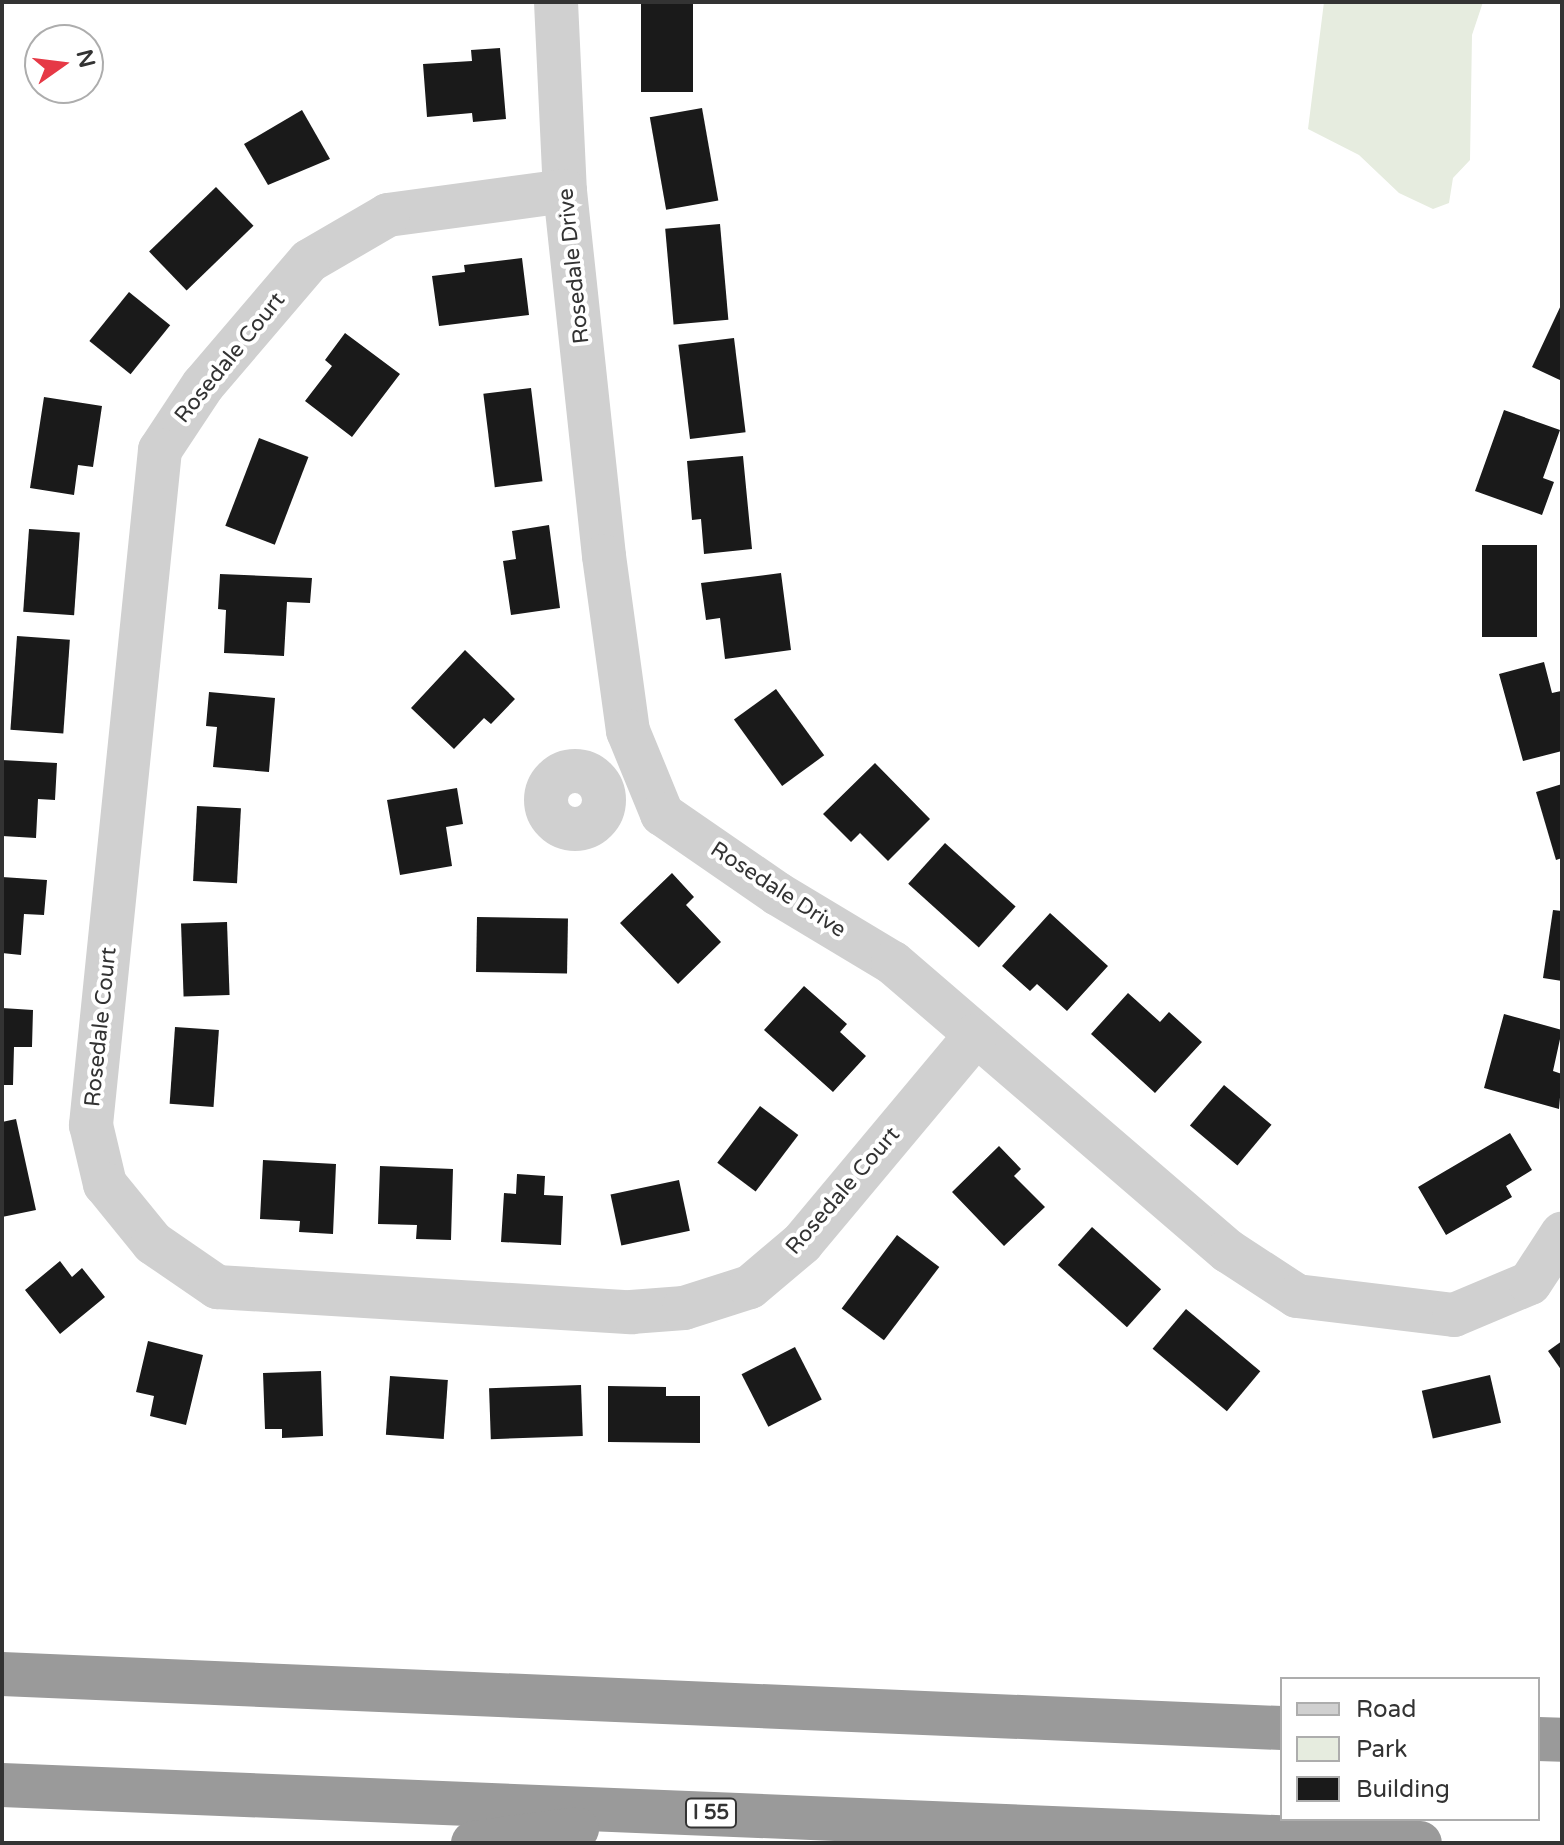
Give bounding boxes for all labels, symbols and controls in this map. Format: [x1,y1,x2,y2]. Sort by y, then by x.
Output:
north arrow [24,24,104,104]
text: N [71,47,100,70]
street label: Rosedale Drive [553,187,595,345]
street label: Rosedale Court [169,287,291,429]
street label: Rosedale Drive [705,836,851,944]
street label: Rosedale Court [79,946,123,1108]
street label: Rosedale Court [780,1122,906,1260]
legend [1280,1677,1540,1821]
text: Road [1356,1695,1416,1724]
text: Park [1356,1735,1407,1764]
text: Building [1356,1775,1450,1804]
road number: I 55 [683,1797,739,1829]

